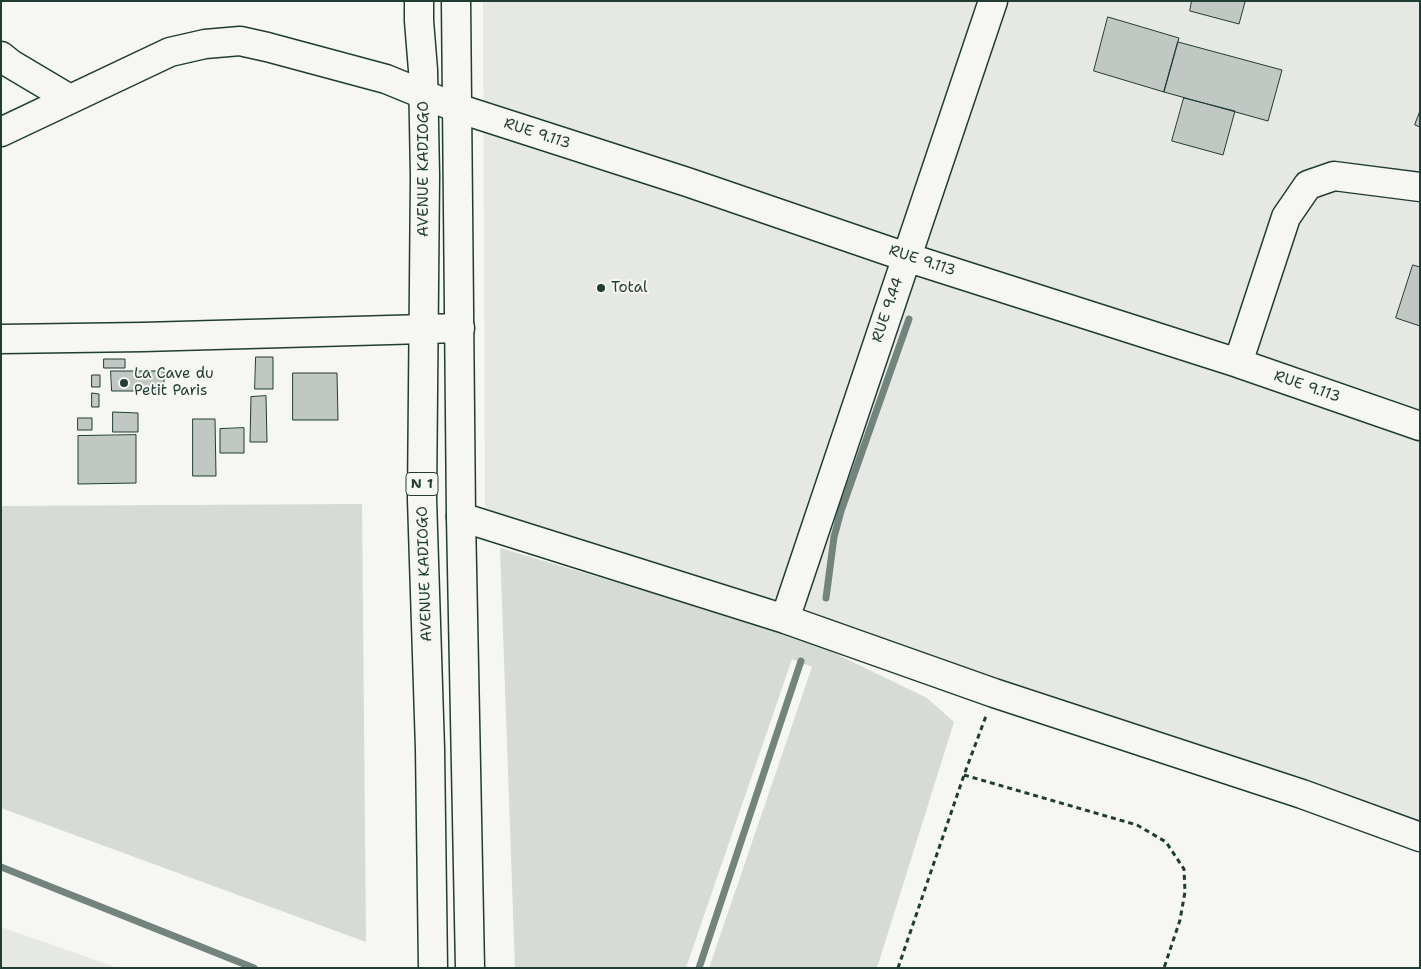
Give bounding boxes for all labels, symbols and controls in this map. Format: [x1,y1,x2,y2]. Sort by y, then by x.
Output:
street label: AVENUE KADIOGO [415,101,433,237]
street label: RUE 9.113 [501,115,573,153]
street label: RUE 9.113 [886,242,958,280]
street label: RUE 9.44 [868,275,908,345]
place label: Total [611,279,647,297]
marker: Total [595,282,607,294]
place label: La Cave du Petit Paris [134,365,214,400]
street label: RUE 9.113 [1271,367,1343,407]
marker: La Cave du Petit Paris [118,377,130,389]
road number: N 1 [406,472,438,496]
street label: AVENUE KADIOGO [414,506,436,642]

